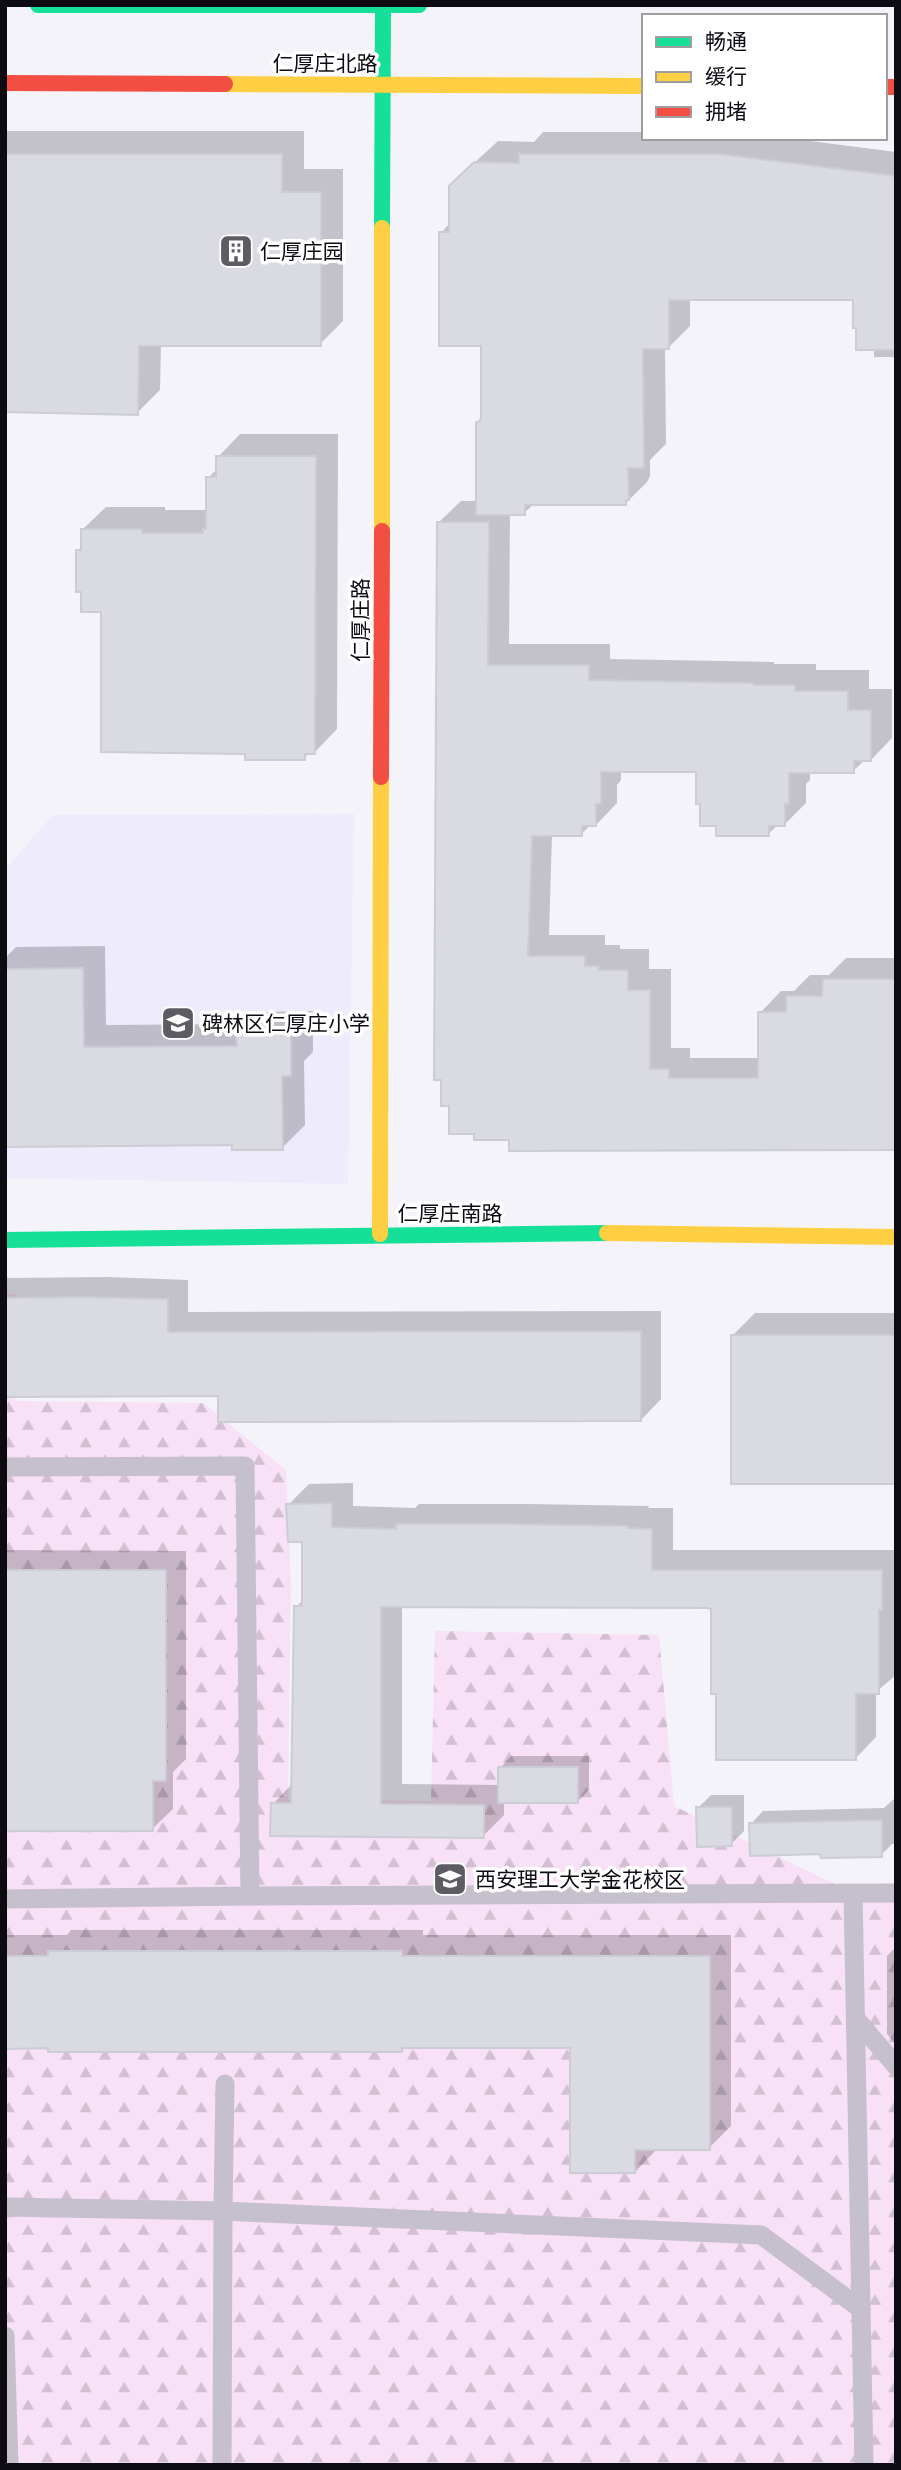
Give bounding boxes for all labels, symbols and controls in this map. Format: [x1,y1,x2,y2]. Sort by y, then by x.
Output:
legend [642,14,887,140]
text: 畅通 [705,29,747,54]
street label: 仁厚庄北路 [273,51,378,76]
text: 缓行 [705,64,747,89]
text: 拥堵 [705,99,747,124]
building icon: 仁厚庄园 [217,232,255,270]
place label: 仁厚庄园 [260,239,344,264]
street label: 仁厚庄路 [348,578,373,662]
school or university icon: 碑林区仁厚庄小学 [159,1004,197,1042]
place label: 碑林区仁厚庄小学 [202,1011,370,1036]
street label: 仁厚庄南路 [398,1201,503,1226]
school or university icon: 西安理工大学金花校区 [431,1860,469,1898]
place label: 西安理工大学金花校区 [475,1867,685,1892]

